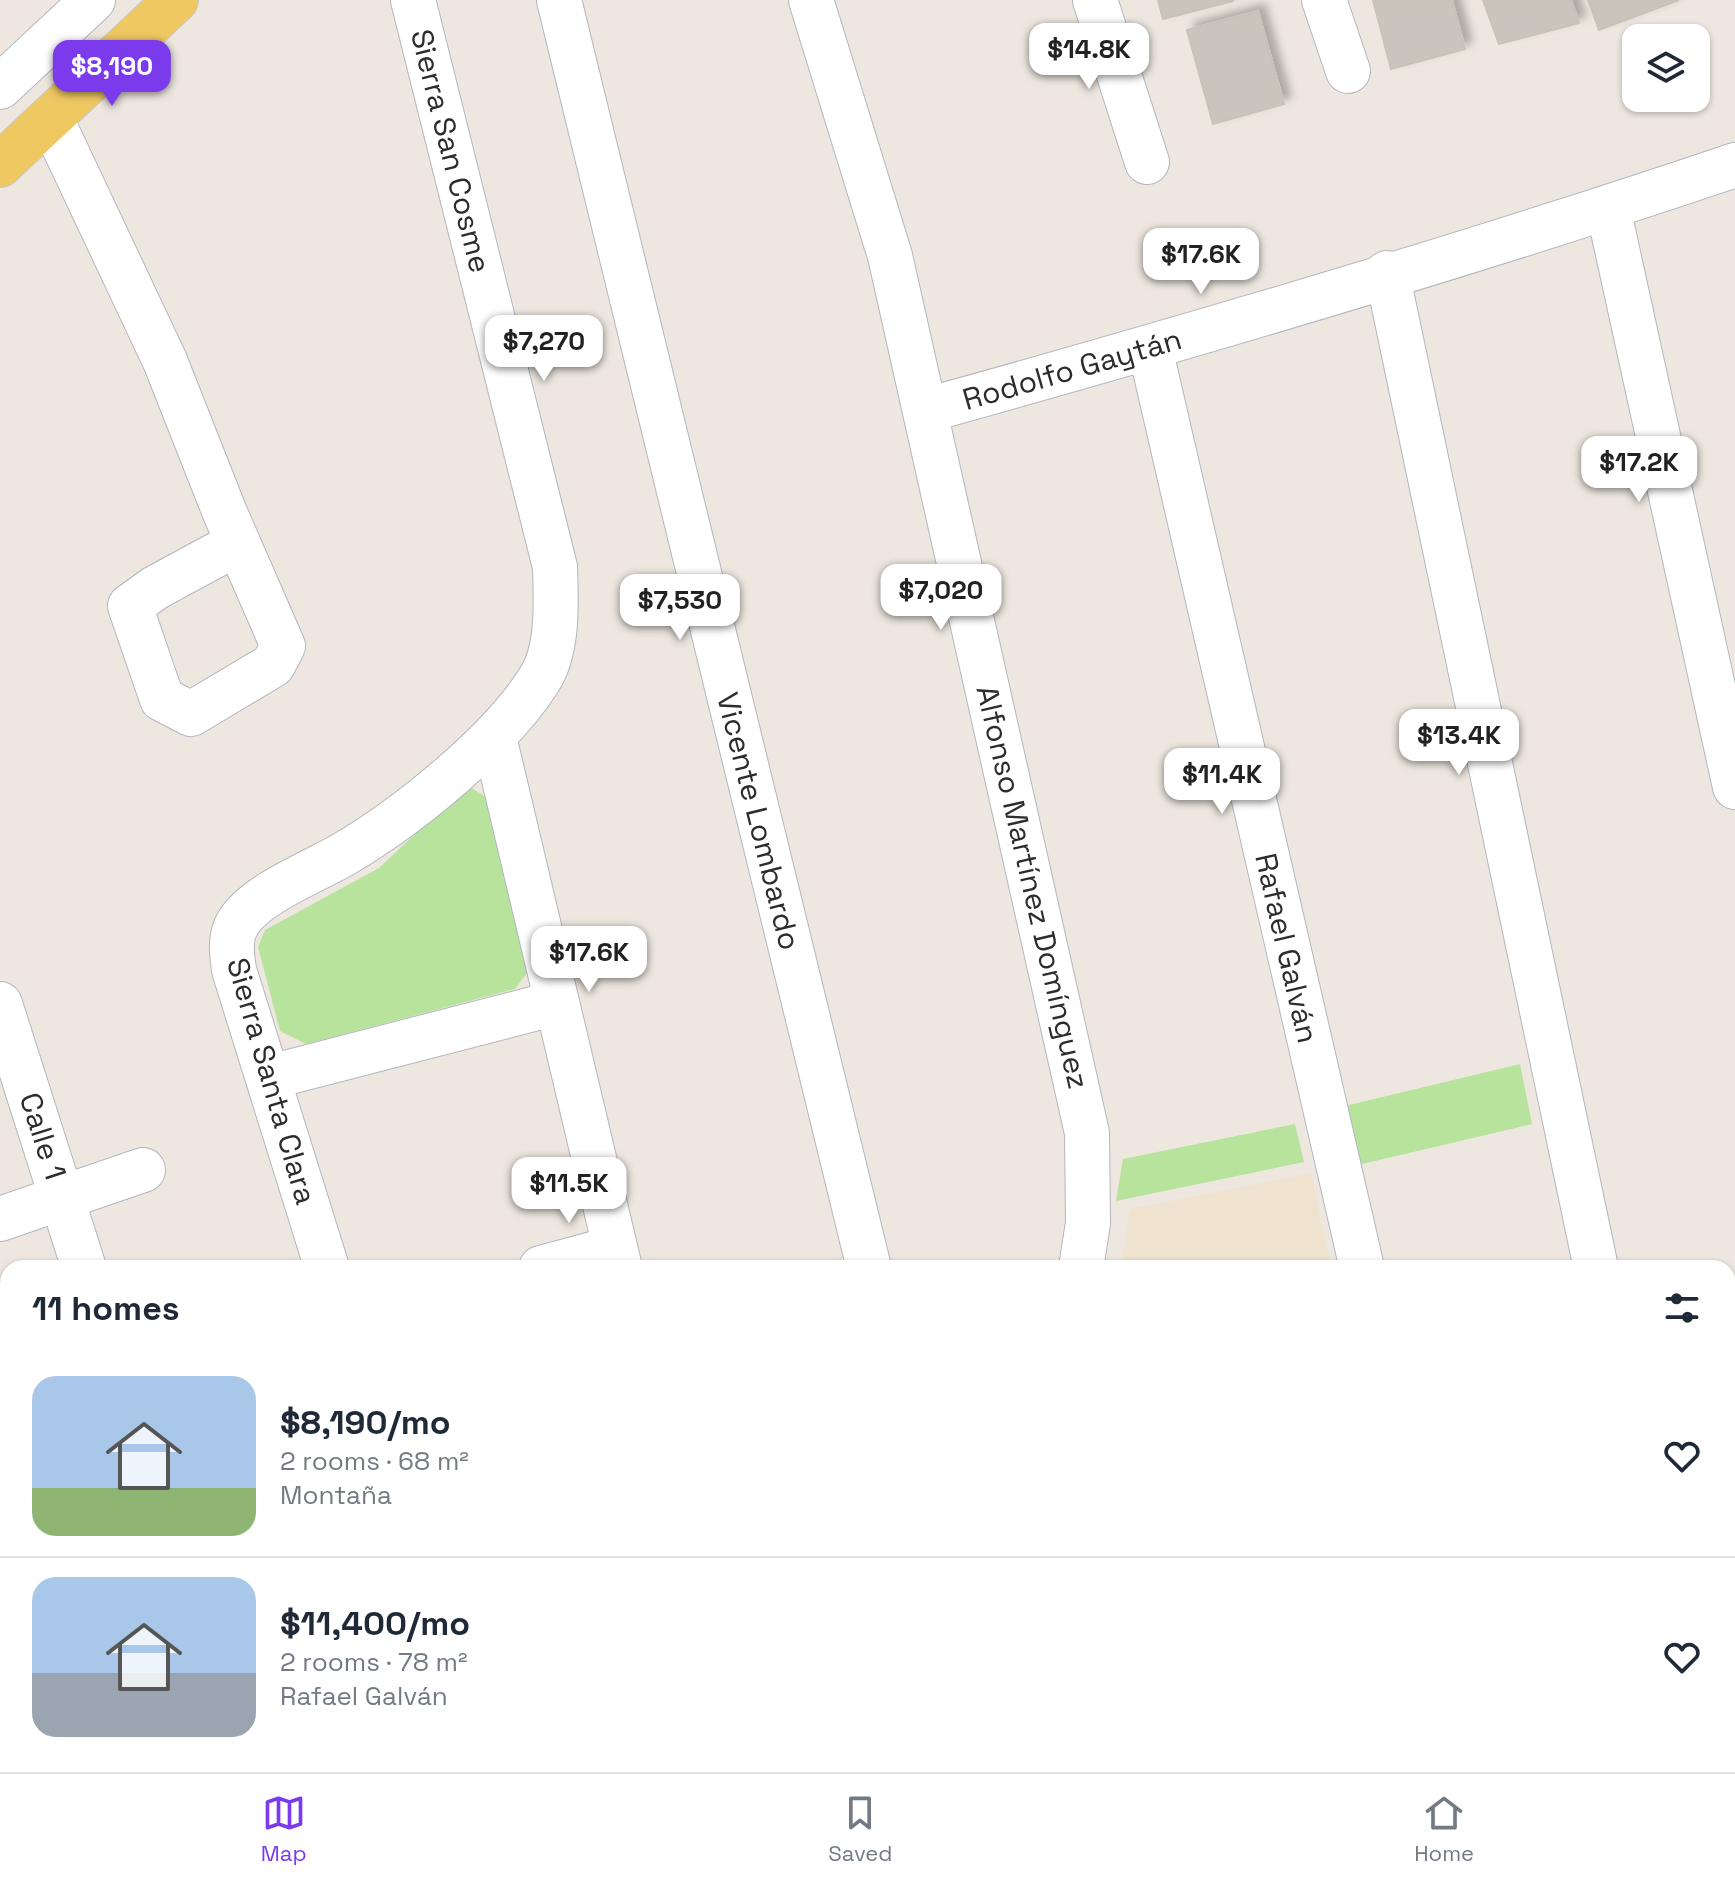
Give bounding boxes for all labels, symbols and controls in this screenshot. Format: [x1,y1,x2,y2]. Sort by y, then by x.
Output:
pin: $14.8K [1024,23,1154,91]
map controls [1622,24,1710,112]
button: layers [1622,24,1710,112]
street label: Sierra San Cosme [402,25,500,277]
text: $14.8K [1047,32,1131,66]
pin: $8,190 [47,40,177,108]
text: $8,190 [71,49,153,83]
pin: $17.6K [1136,228,1266,296]
text: $17.6K [1161,237,1241,271]
pin: $7,270 [479,315,609,383]
street label: Rodolfo Gaytán [958,319,1186,419]
text: $7,270 [503,324,585,358]
pin: $17.2K [1574,436,1704,504]
text: $17.2K [1599,445,1679,479]
pin: $7,020 [876,564,1006,632]
text: $7,020 [899,573,983,607]
pin: $7,530 [615,574,745,642]
text: $7,530 [638,583,722,617]
street label: Alfonso Martínez Domínguez [968,681,1098,1093]
street label: Vicente Lombardo [708,688,810,954]
pin: $13.4K [1394,709,1524,777]
text: $13.4K [1417,718,1501,752]
pin: $11.4K [1157,748,1287,816]
text: $11.4K [1182,757,1262,791]
street label: Rafael Galván [1246,849,1328,1047]
pin: $17.6K [524,926,654,994]
text: $17.6K [549,935,629,969]
street label: Sierra Santa Clara [218,953,326,1209]
street label: Calle 1 [11,1088,75,1184]
pin: $11.5K [504,1157,634,1225]
text: $11.5K [530,1166,608,1200]
icon: filters [1660,1286,1704,1330]
text: 11 homes [32,1287,180,1330]
text: $8,190/mo [280,1401,451,1444]
icon: home [96,1408,192,1504]
icon: heart [1660,1434,1704,1478]
text: 2 rooms · 68 m² [280,1444,469,1478]
text: Montaña [280,1478,392,1512]
text: $11,400/mo [280,1602,470,1645]
icon: home [96,1609,192,1705]
icon: heart [1660,1635,1704,1679]
text: 2 rooms · 78 m² [280,1645,467,1679]
text: Rafael Galván [280,1679,448,1713]
tab: Map [261,1791,307,1867]
tab: Saved [828,1791,893,1867]
tab: Home [1414,1791,1474,1867]

